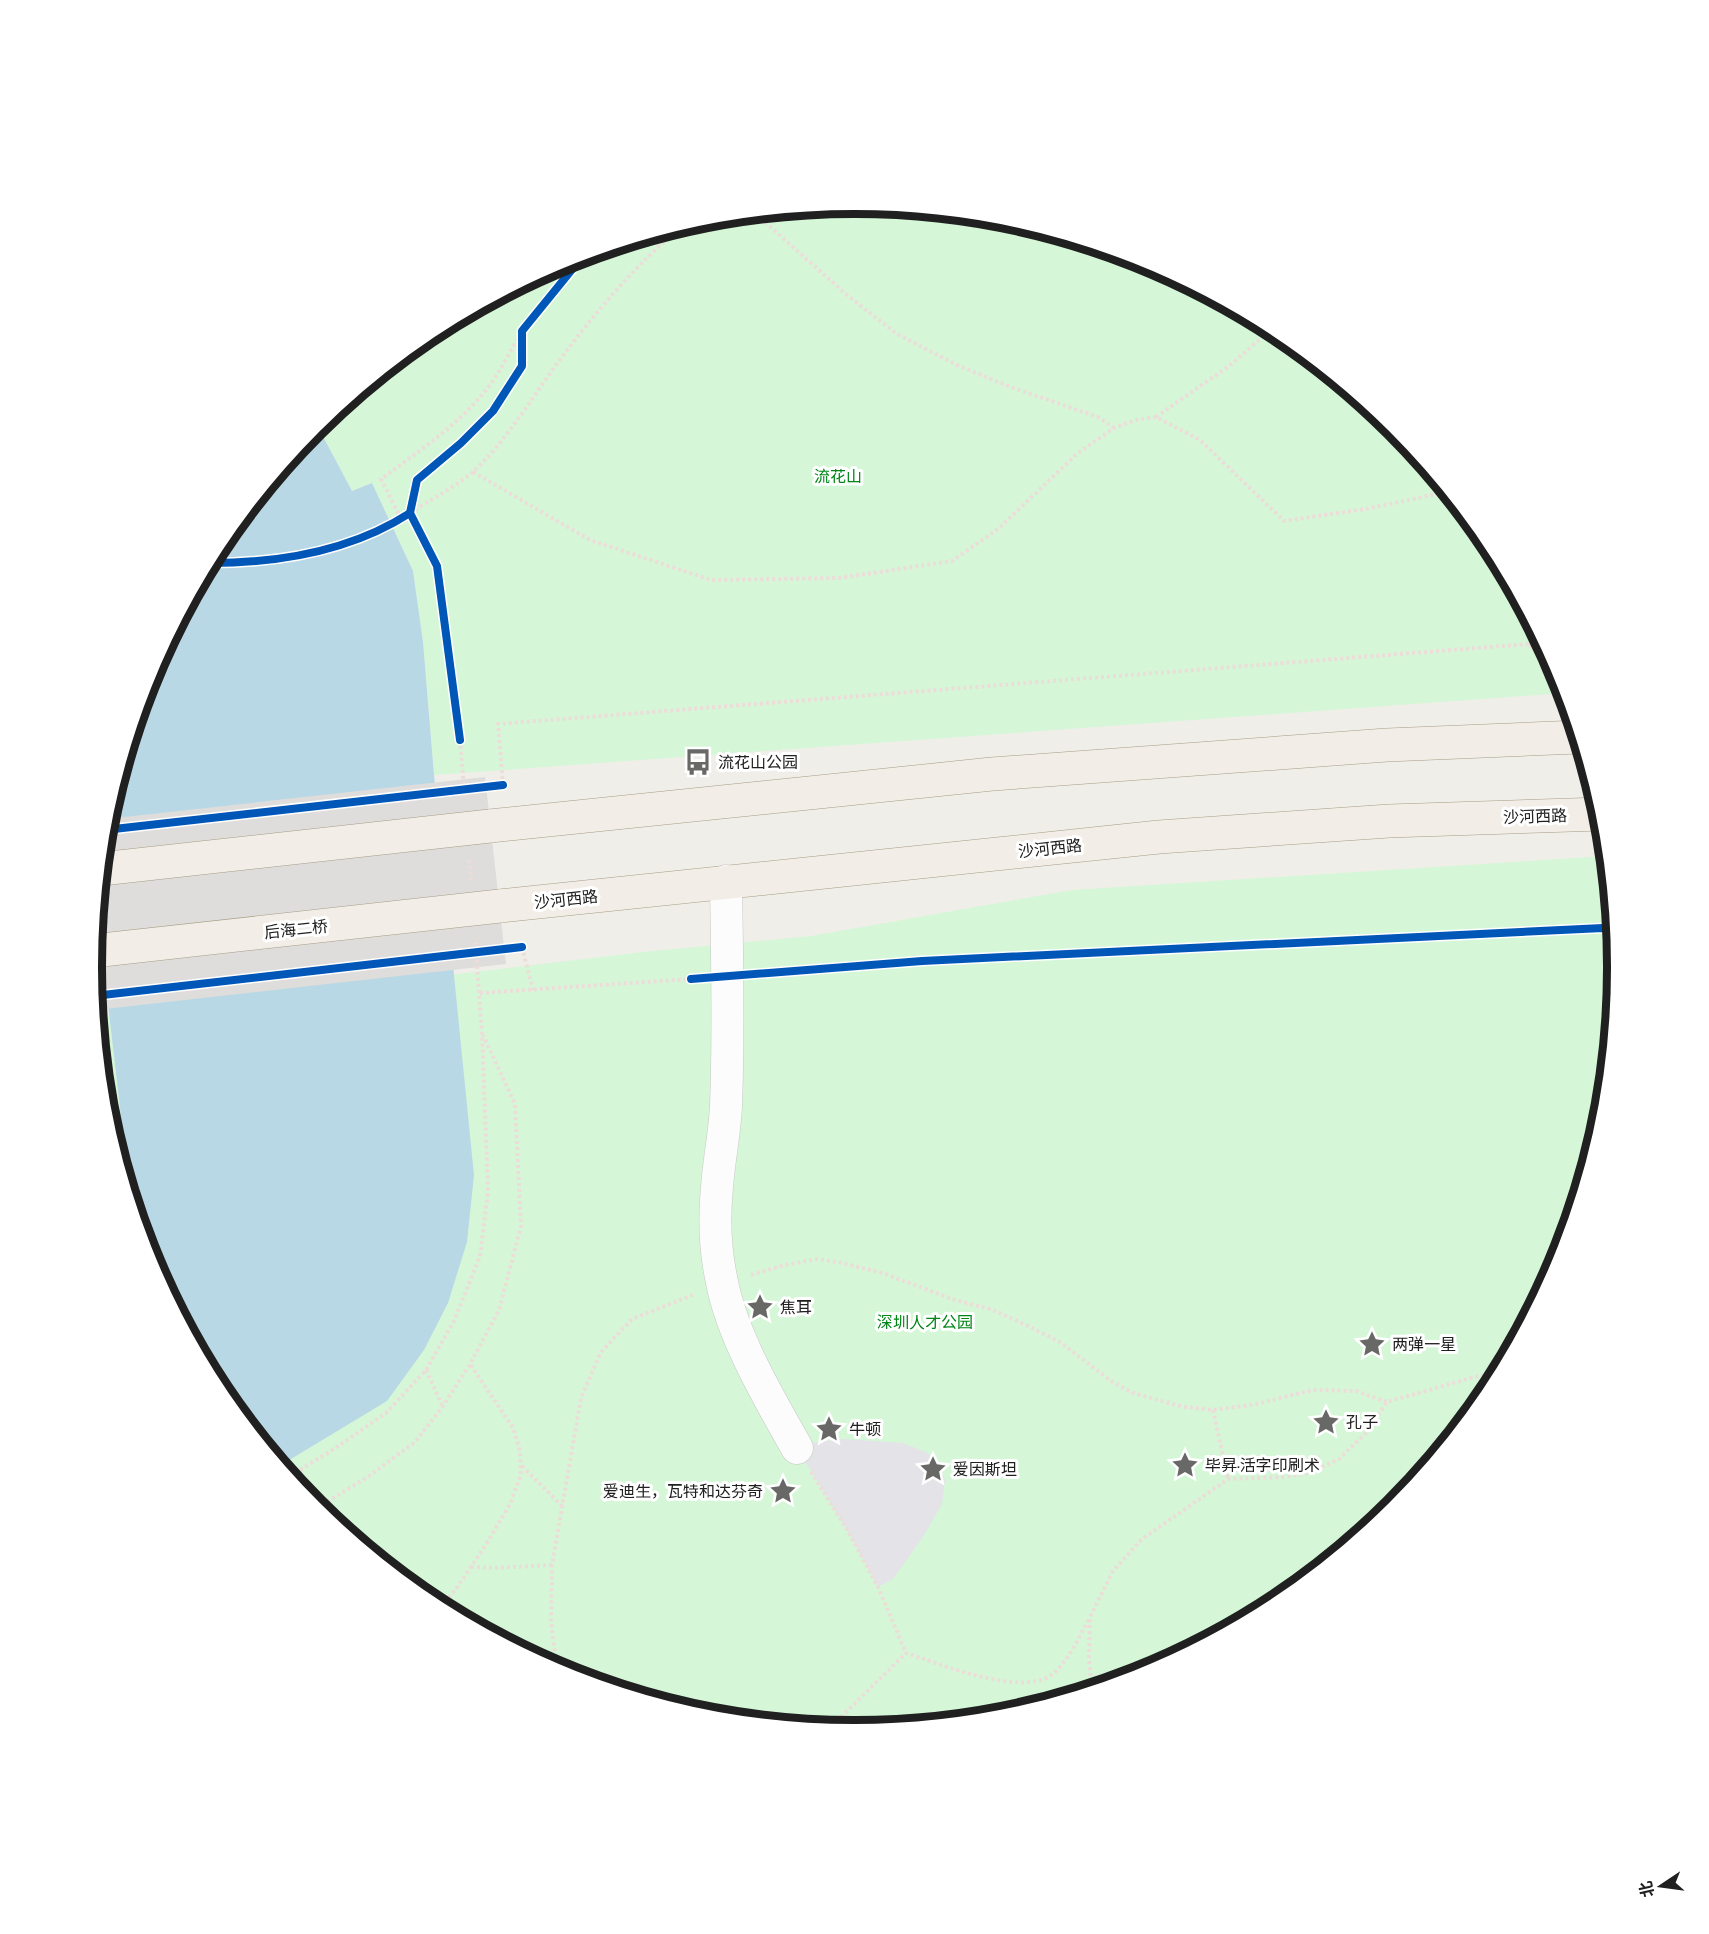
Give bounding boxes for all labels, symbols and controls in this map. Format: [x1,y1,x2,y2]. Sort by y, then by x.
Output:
park label: 流花山 [814,467,862,486]
bus stop icon: 流花山公园 [683,747,713,777]
place label: 流花山公园 [718,753,798,772]
street label: 沙河西路 [1503,806,1567,827]
street label: 沙河西路 [1017,836,1083,861]
street label: 沙河西路 [533,887,599,912]
street label: 后海二桥 [263,917,329,942]
place icon: 焦耳 [745,1292,775,1322]
place label: 焦耳 [780,1298,812,1317]
park label: 深圳人才公园 [877,1313,973,1332]
place icon: 两弹一星 [1357,1329,1387,1359]
place label: 两弹一星 [1392,1335,1456,1354]
place icon: 孔子 [1311,1407,1341,1437]
place label: 孔子 [1346,1413,1378,1432]
place icon: 牛顿 [814,1414,844,1444]
place label: 牛顿 [849,1420,881,1439]
place icon: 毕昇·活字印刷术 [1170,1450,1200,1480]
place icon: 爱因斯坦 [918,1454,948,1484]
place label: 毕昇·活字印刷术 [1205,1456,1320,1475]
place label: 爱因斯坦 [953,1460,1017,1479]
place icon: 爱迪生，瓦特和达芬奇 [768,1476,798,1506]
place label: 爱迪生，瓦特和达芬奇 [603,1482,763,1501]
north arrow [1631,1856,1691,1916]
text: 北 [1636,1879,1658,1899]

